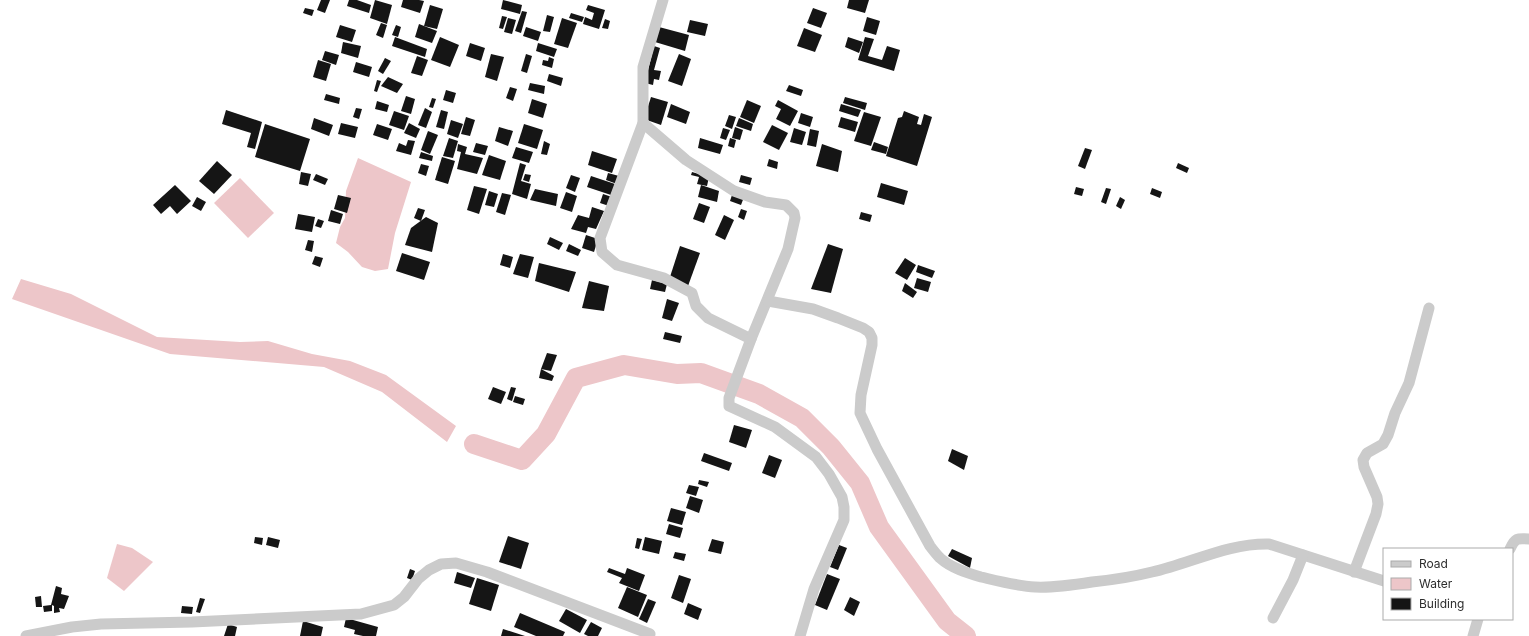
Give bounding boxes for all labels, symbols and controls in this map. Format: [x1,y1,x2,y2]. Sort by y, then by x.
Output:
legend [1383,548,1513,620]
text: Road [1419,556,1448,571]
text: Water [1419,576,1453,591]
text: Building [1419,596,1464,611]

